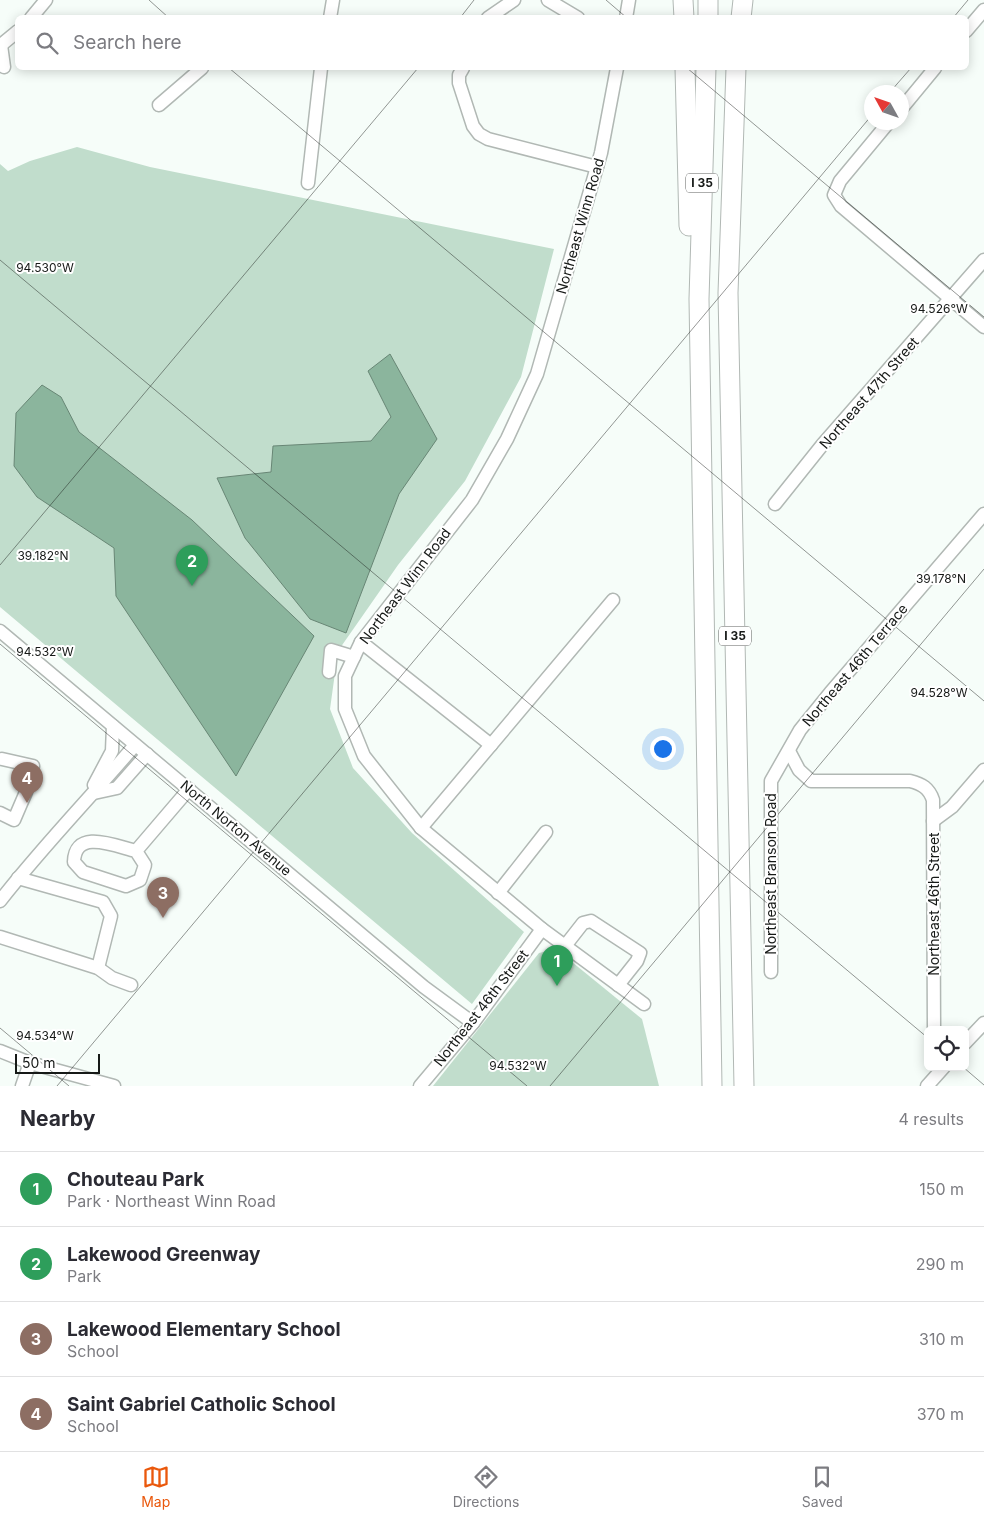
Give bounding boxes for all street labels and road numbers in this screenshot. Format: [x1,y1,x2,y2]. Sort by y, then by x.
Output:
street label: Northeast Winn Road [552,156,607,296]
road number: I 35 [686,174,718,192]
street label: Northeast 47th Street [815,333,922,452]
street label: Northeast Winn Road [355,524,454,647]
street label: Northeast 46th Terrace [798,600,911,729]
road number: I 35 [719,626,751,646]
street label: North Norton Avenue [177,776,295,879]
street label: Northeast Branson Road [762,793,779,955]
street label: Northeast 46th Street [925,832,942,976]
street label: Northeast 46th Street [430,946,532,1069]

